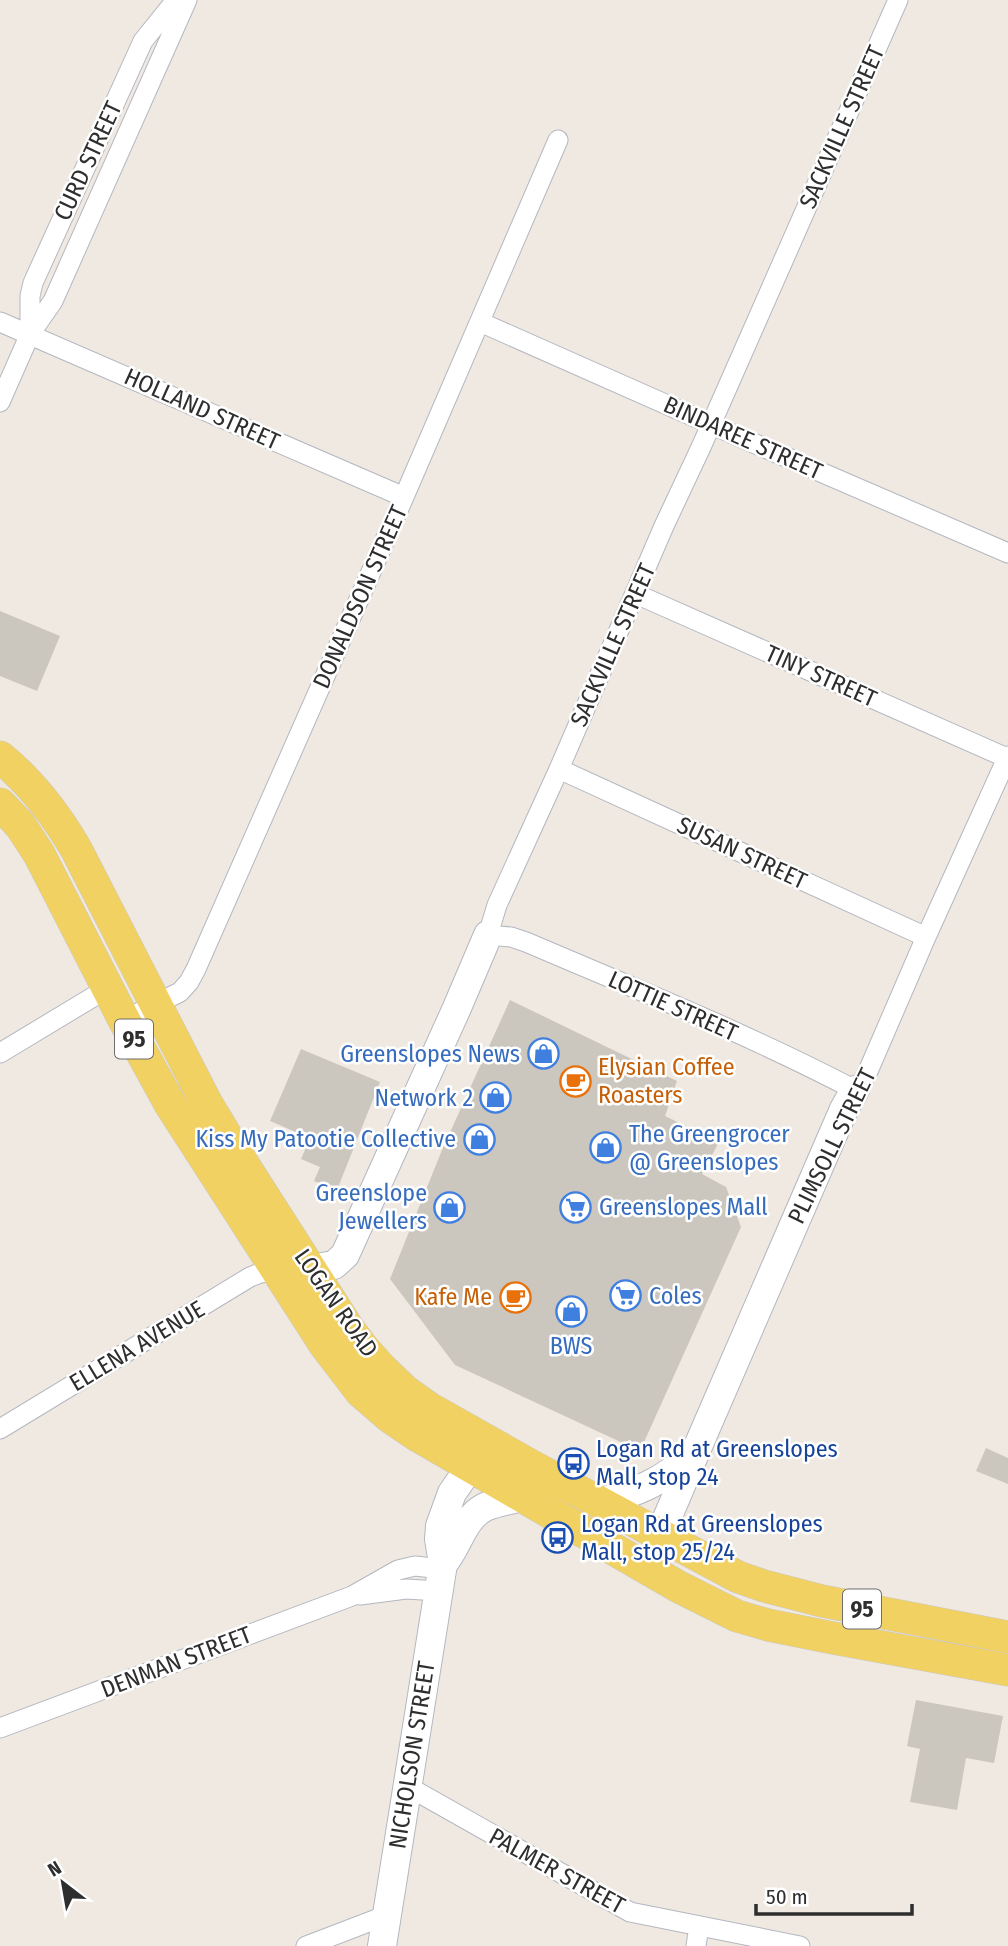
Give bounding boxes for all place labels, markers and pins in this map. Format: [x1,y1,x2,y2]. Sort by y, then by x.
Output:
shop icon: Greenslopes News [526,1037,560,1071]
place label: Greenslopes News [340,1040,520,1068]
place label: Elysian Coffee Roasters [598,1053,735,1109]
cafe icon: Elysian Coffee Roasters [558,1064,592,1098]
shop icon: Network 2 [479,1081,513,1115]
place label: Network 2 [375,1084,473,1112]
place label: The Greengrocer @ Greenslopes [629,1120,790,1176]
shop icon: Kiss My Patootie Collective [462,1122,496,1156]
place label: Kiss My Patootie Collective [195,1125,456,1153]
shop icon: The Greengrocer @ Greenslopes [589,1131,623,1165]
place label: Greenslope Jewellers [315,1179,427,1235]
shop icon: Greenslope Jewellers [433,1190,467,1224]
supermarket icon: Greenslopes Mall [559,1190,593,1224]
place label: Greenslopes Mall [599,1193,768,1221]
supermarket icon: Coles [609,1279,643,1313]
cafe icon: Kafe Me [498,1280,532,1314]
place label: Coles [649,1282,702,1310]
place label: Kafe Me [414,1283,492,1311]
shop icon: BWS [554,1295,588,1329]
place label: BWS [550,1332,592,1360]
place label: Logan Rd at Greenslopes Mall, stop 24 [596,1435,838,1491]
bus stop icon: Logan Rd at Greenslopes Mall, stop 24 [556,1446,590,1480]
place label: Logan Rd at Greenslopes Mall, stop 25/24 [581,1510,823,1566]
bus stop icon: Logan Rd at Greenslopes Mall, stop 25/24 [541,1521,575,1555]

